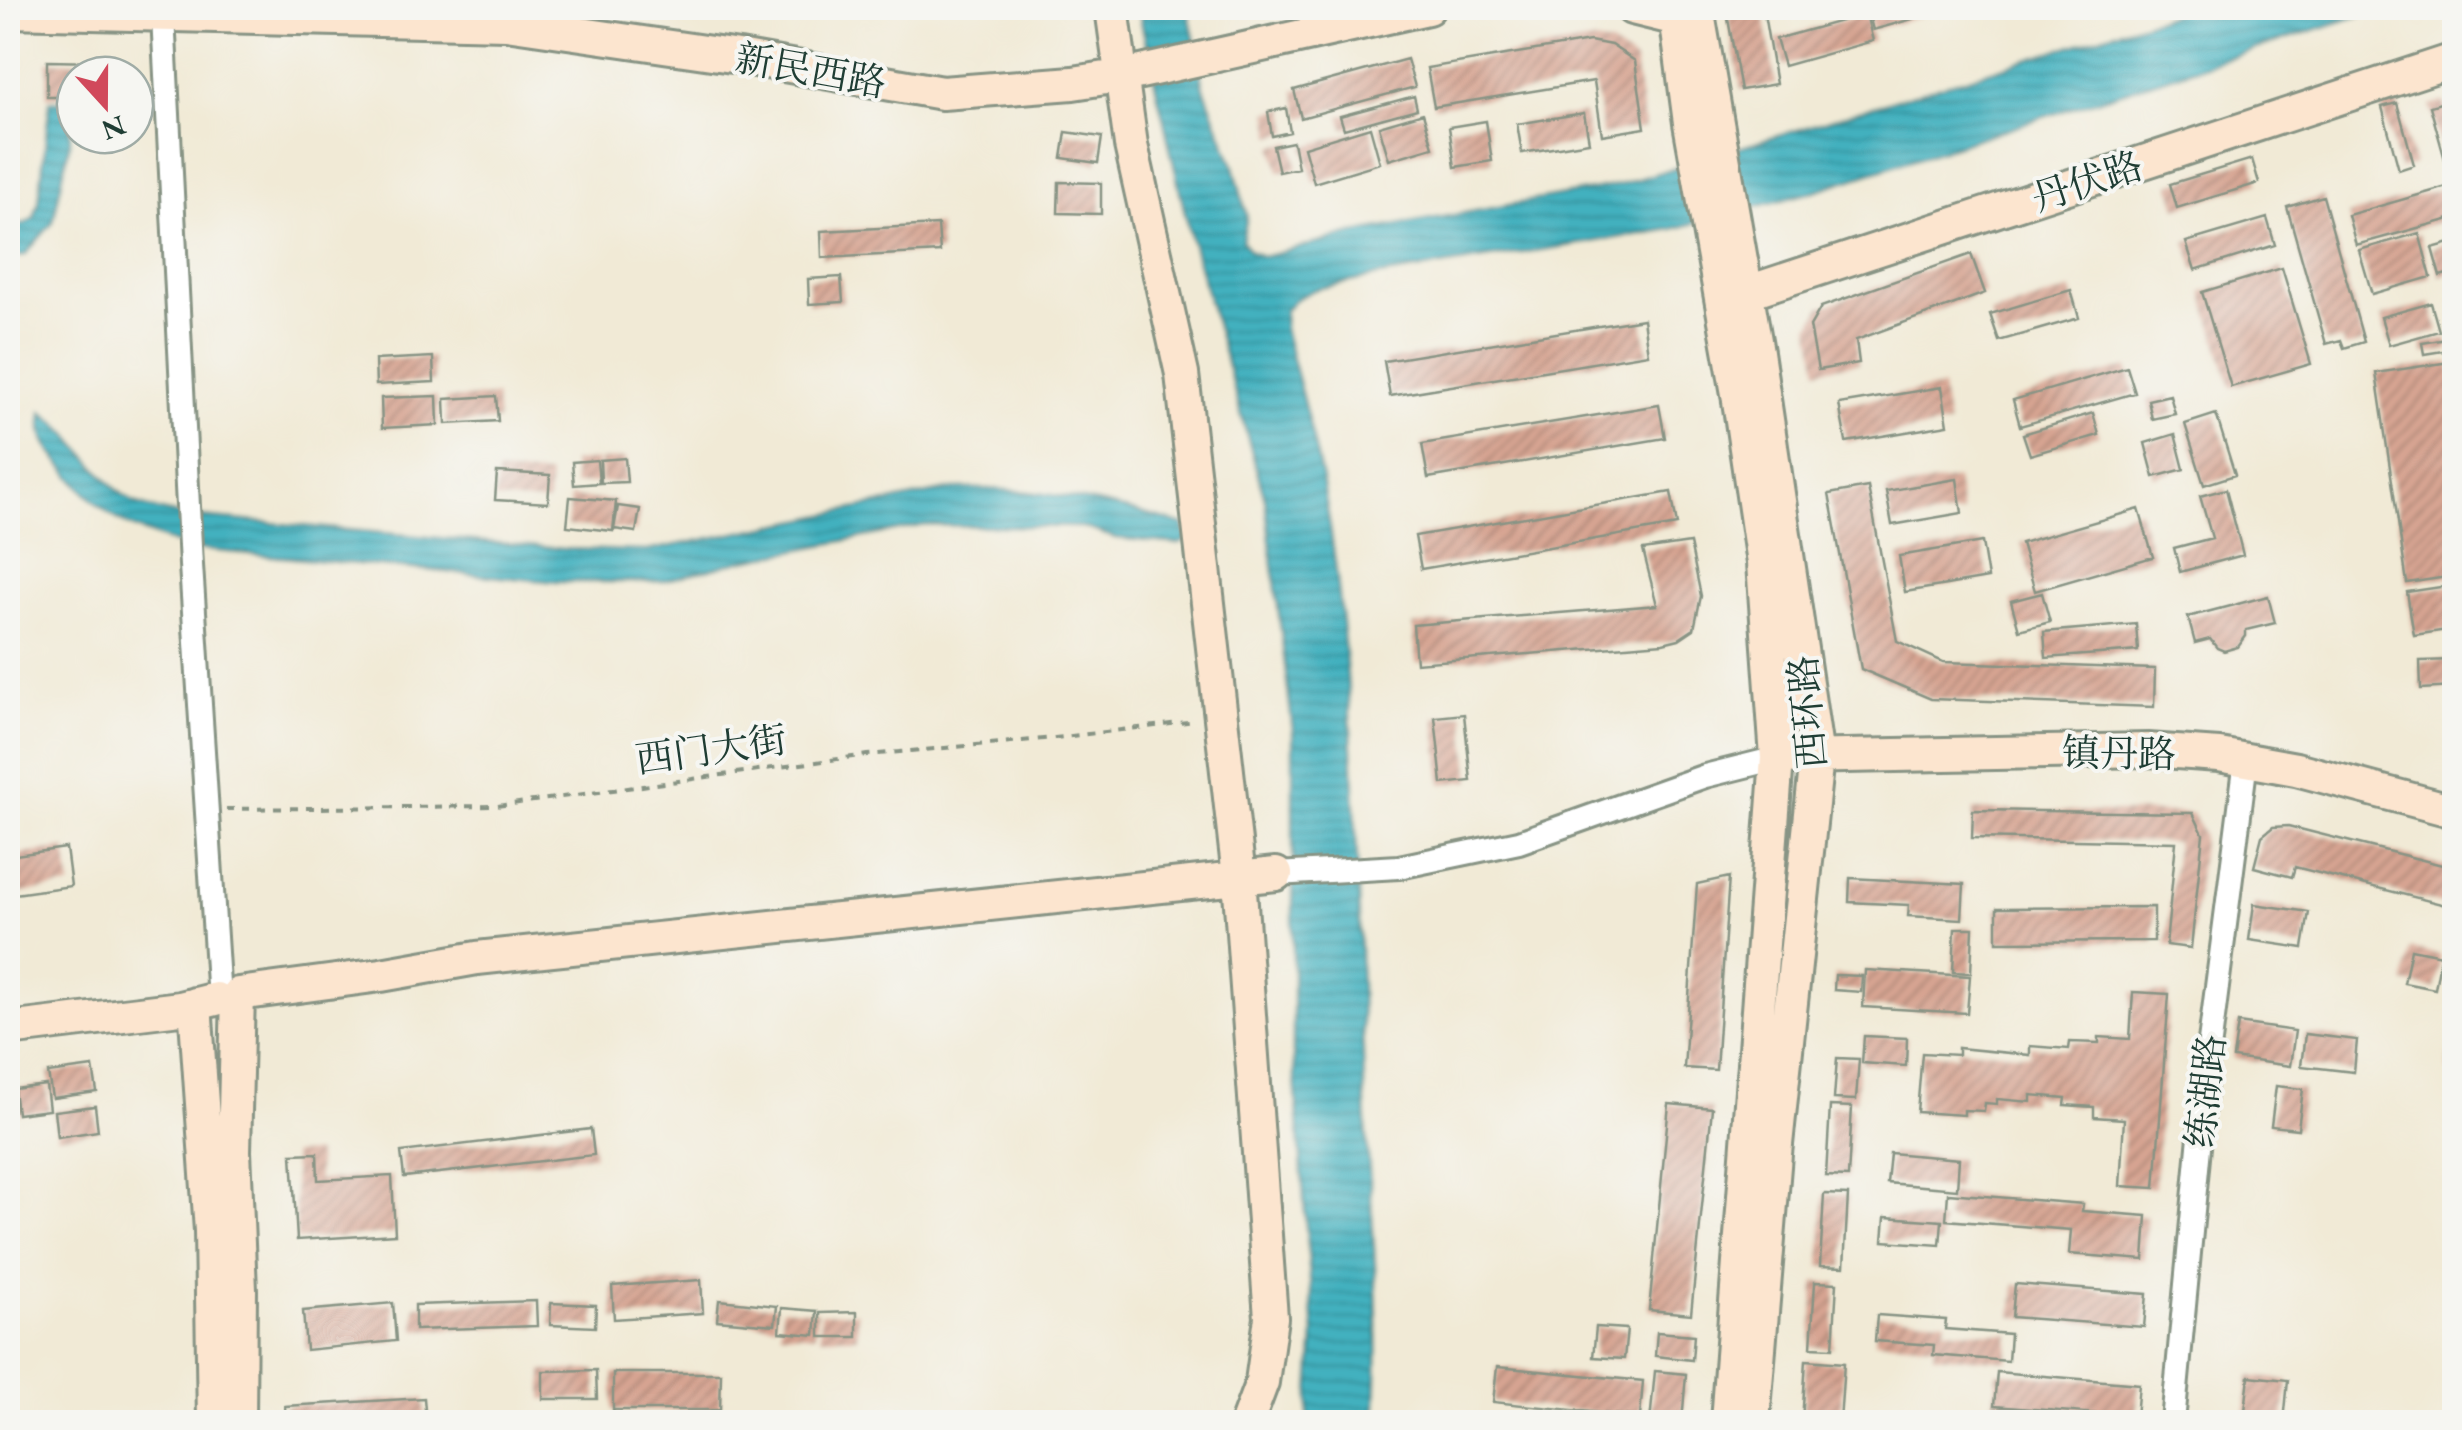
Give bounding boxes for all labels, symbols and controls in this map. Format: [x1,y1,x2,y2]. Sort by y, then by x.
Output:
street label: 新民西路 [732,33,890,107]
north arrow [55,55,155,155]
text: N [97,107,131,149]
street label: 丹伏路 [2025,140,2149,222]
street label: 西环路 [1778,653,1836,771]
street label: 西门大街 [632,714,790,784]
street label: 镇丹路 [2062,728,2176,778]
street label: 练湖路 [2175,1032,2235,1150]

